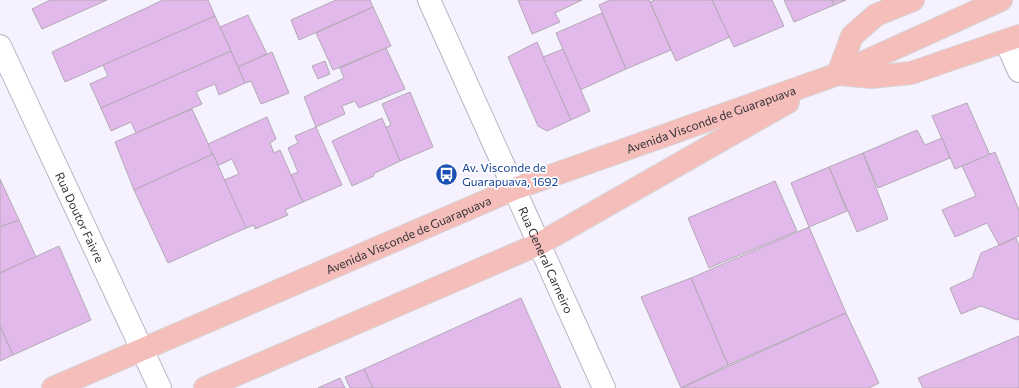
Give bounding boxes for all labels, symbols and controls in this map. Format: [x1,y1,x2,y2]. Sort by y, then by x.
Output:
street label: Avenida Visconde de Guarapuava [624,83,797,156]
place label: Av. Visconde de Guarapuava, 1692 [462,160,559,188]
bus stop icon: Av. Visconde de Guarapuava, 1692 [434,161,460,187]
street label: Rua Doutor Faivre [53,170,107,265]
street label: Avenida Visconde de Guarapuava [324,193,493,276]
street label: Rua General Carneiro [516,204,576,315]

